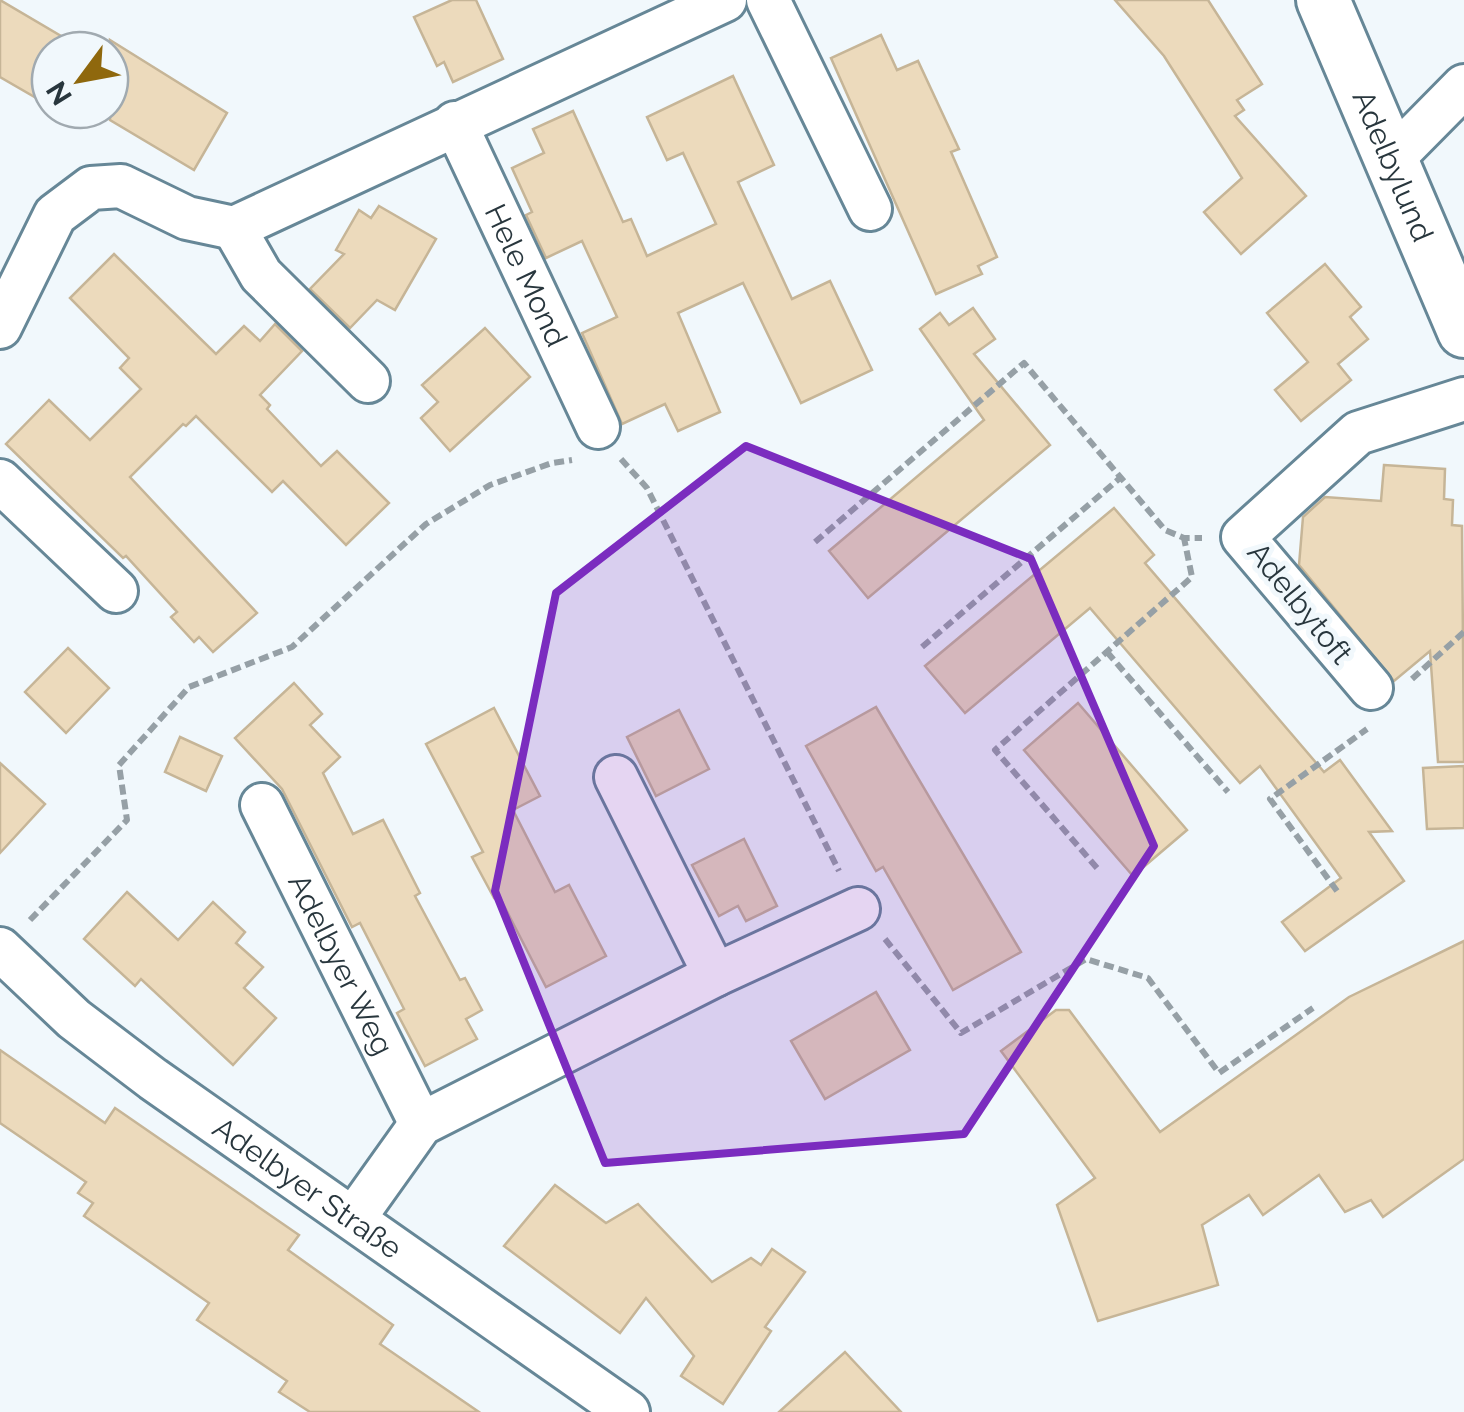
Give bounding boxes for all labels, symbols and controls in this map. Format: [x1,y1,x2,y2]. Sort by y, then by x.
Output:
north arrow [30,30,130,130]
text: N [40,75,79,111]
street label: Adelbylund [1346,85,1441,246]
street label: Hele Mond [478,198,575,352]
street label: Adelbytoft [1241,535,1359,671]
street label: Adelbyer Weg [282,868,401,1061]
street label: Adelbyer Straße [207,1109,409,1266]

